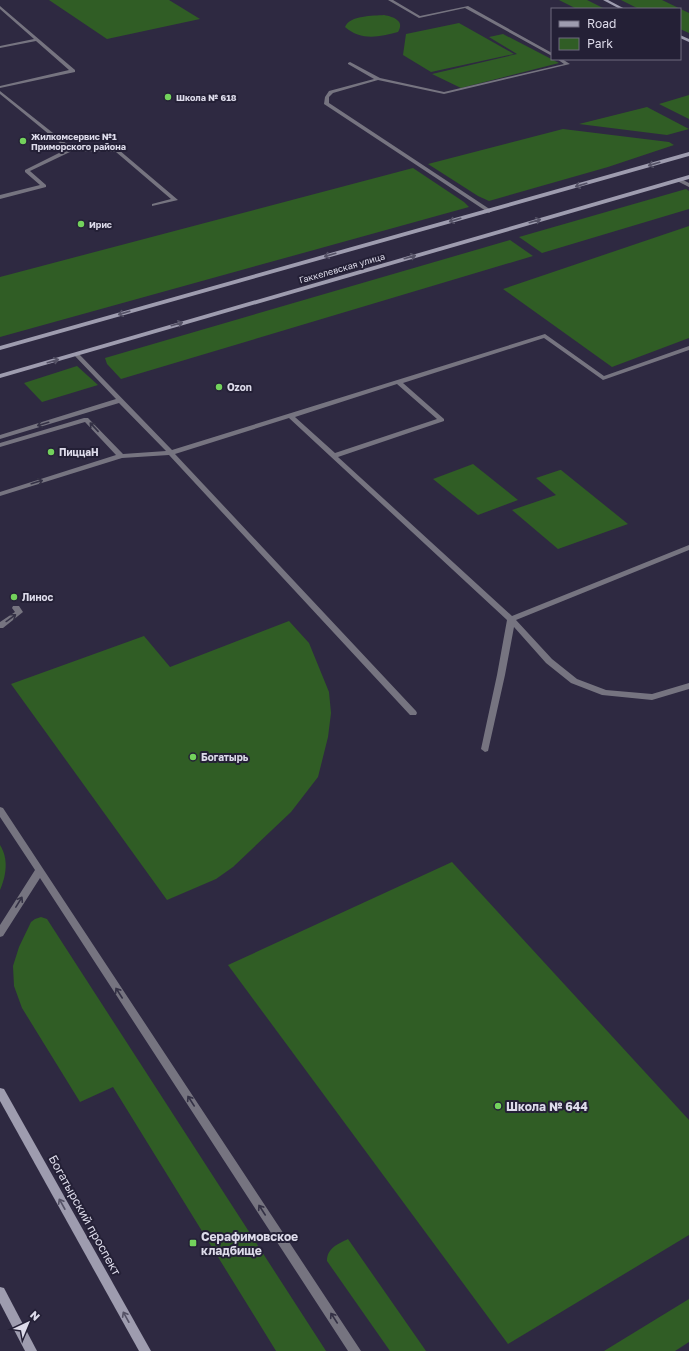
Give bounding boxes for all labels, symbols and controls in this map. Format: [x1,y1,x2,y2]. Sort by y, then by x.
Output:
legend [551,8,681,60]
text: Road [587,16,616,31]
text: Park [587,36,613,51]
marker: Школа № 618 [163,92,173,102]
place label: Школа № 618 [176,92,237,103]
place label: Жилкомсервис №1 Приморского района [31,131,126,152]
marker: Жилкомсервис №1 Приморского района [18,136,28,146]
one-way arrow [647,161,660,168]
one-way arrow [574,182,587,189]
one-way arrow [449,217,462,224]
one-way arrow [528,217,541,224]
marker: Ирис [76,219,86,229]
place label: Ирис [89,219,112,230]
street label: Гаккелевская улица [298,250,386,286]
one-way arrow [324,252,337,259]
one-way arrow [403,253,416,260]
one-way arrow [118,310,131,317]
one-way arrow [171,320,184,328]
one-way arrow [46,356,59,364]
place label: Ozon [227,381,252,393]
marker: Ozon [214,382,224,392]
one-way arrow [37,421,50,428]
one-way arrow [89,422,99,432]
place label: ПиццаН [59,446,99,458]
marker: ПиццаН [46,447,56,457]
one-way arrow [31,478,44,485]
place label: Линос [22,591,53,603]
marker: Линос [9,592,19,602]
one-way arrow [5,613,16,622]
place label: Богатырь [201,751,249,763]
marker: Богатырь [188,752,198,762]
one-way arrow [16,896,24,908]
one-way arrow [115,988,123,999]
one-way arrow [187,1096,195,1107]
place label: Школа № 644 [506,1099,588,1114]
marker: Школа № 644 [493,1101,503,1111]
street label: Богатырский проспект [46,1152,124,1278]
one-way arrow [58,1198,66,1210]
one-way arrow [258,1205,266,1216]
place label: Серафимовское кладбище [201,1229,298,1258]
marker: Серафимовское кладбище [188,1238,198,1248]
north arrow [8,1303,48,1343]
text: N [28,1308,43,1323]
one-way arrow [121,1311,129,1323]
one-way arrow [330,1313,338,1324]

